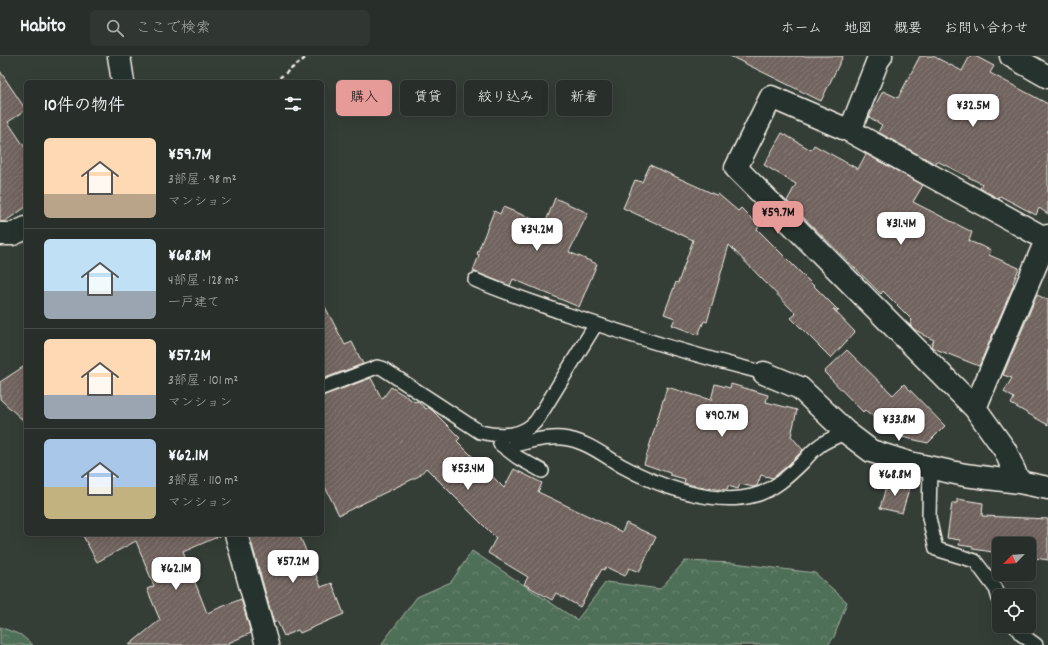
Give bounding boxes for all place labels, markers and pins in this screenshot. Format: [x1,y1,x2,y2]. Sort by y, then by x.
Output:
pin: ¥32.5M [940,94,1006,128]
pin: ¥59.7M [745,201,811,235]
pin: ¥31.4M [868,212,934,246]
pin: ¥34.2M [504,218,570,252]
pin: ¥90.7M [689,404,755,438]
pin: ¥33.8M [866,408,932,442]
pin: ¥53.4M [435,457,501,491]
pin: ¥68.8M [862,463,928,497]
pin: ¥57.2M [260,550,326,584]
pin: ¥62.1M [143,557,209,591]

